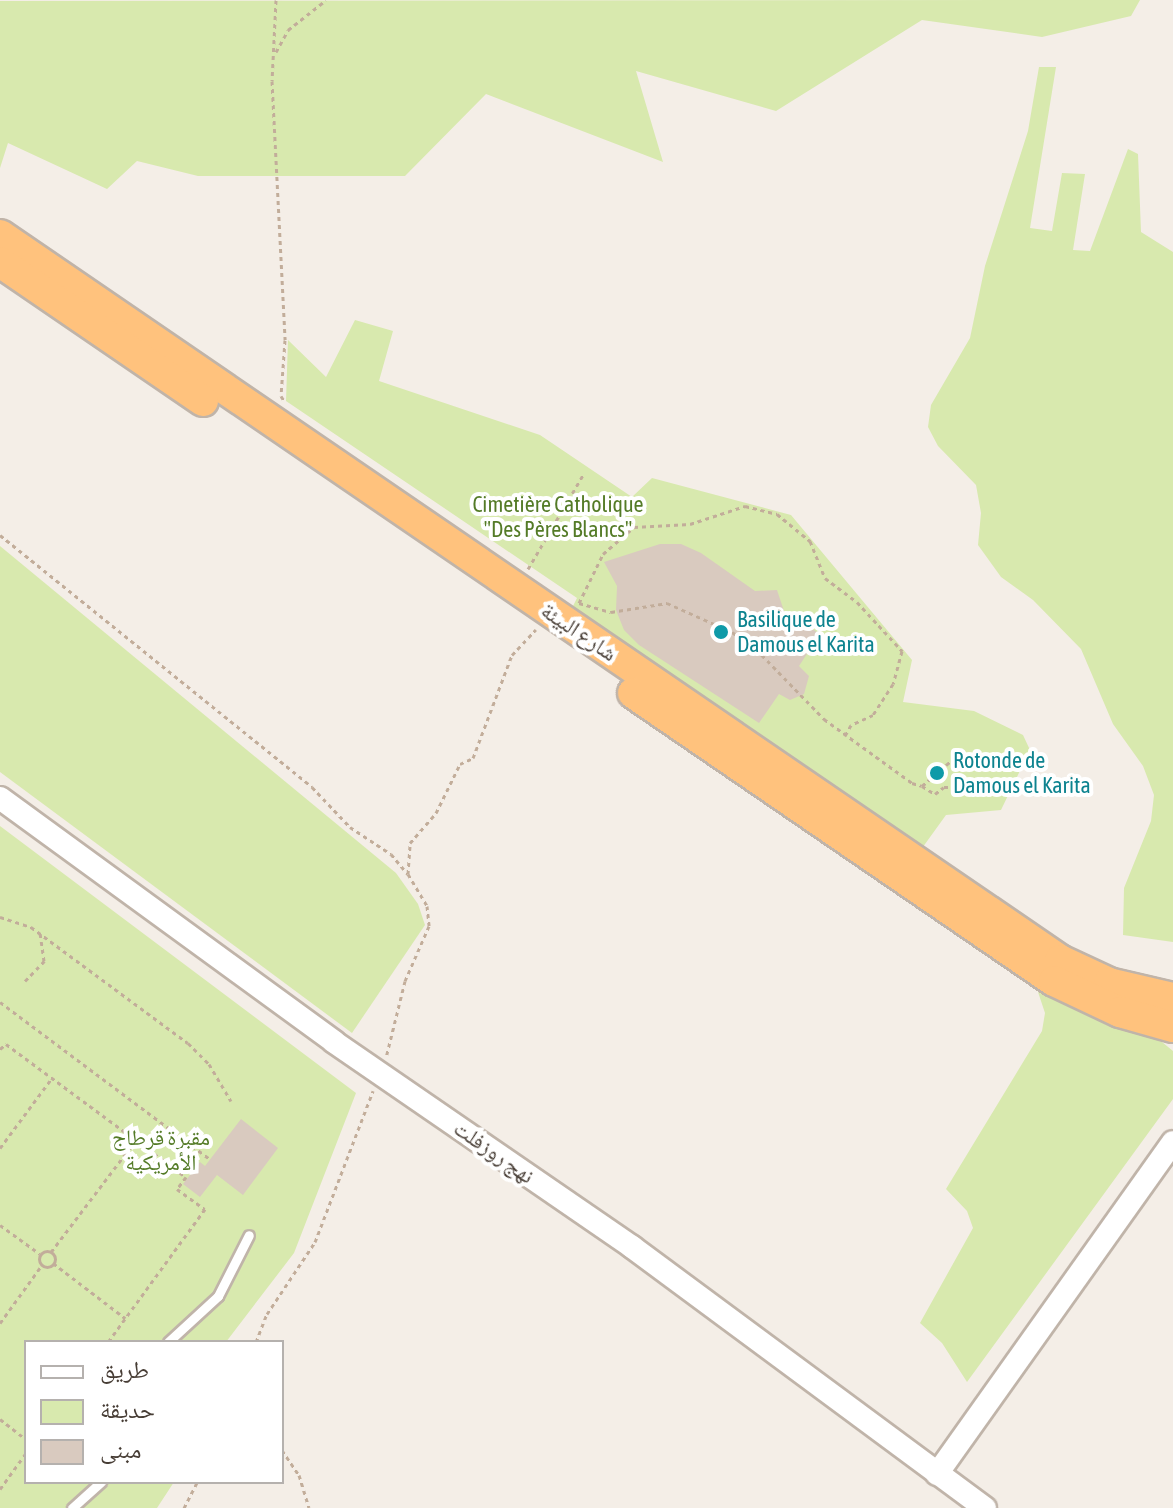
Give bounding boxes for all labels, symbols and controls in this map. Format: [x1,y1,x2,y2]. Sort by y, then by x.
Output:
park label: Cimetière Catholique "Des Pères Blancs" [472,491,644,542]
street label: شارع البيئة [536,597,622,667]
place label: Basilique de Damous el Karita [737,606,875,658]
marker: Basilique de Damous el Karita [712,623,730,641]
place label: Rotonde de Damous el Karita [953,747,1091,798]
marker: Rotonde de Damous el Karita [928,764,946,782]
street label: نهج روزفلت [449,1115,539,1189]
park label: مقبرة قرطاج الأمريكية [112,1124,210,1176]
legend [24,1340,284,1484]
text: طريق [100,1356,149,1383]
text: حديقة [100,1396,155,1423]
text: مبنى [100,1436,141,1463]

